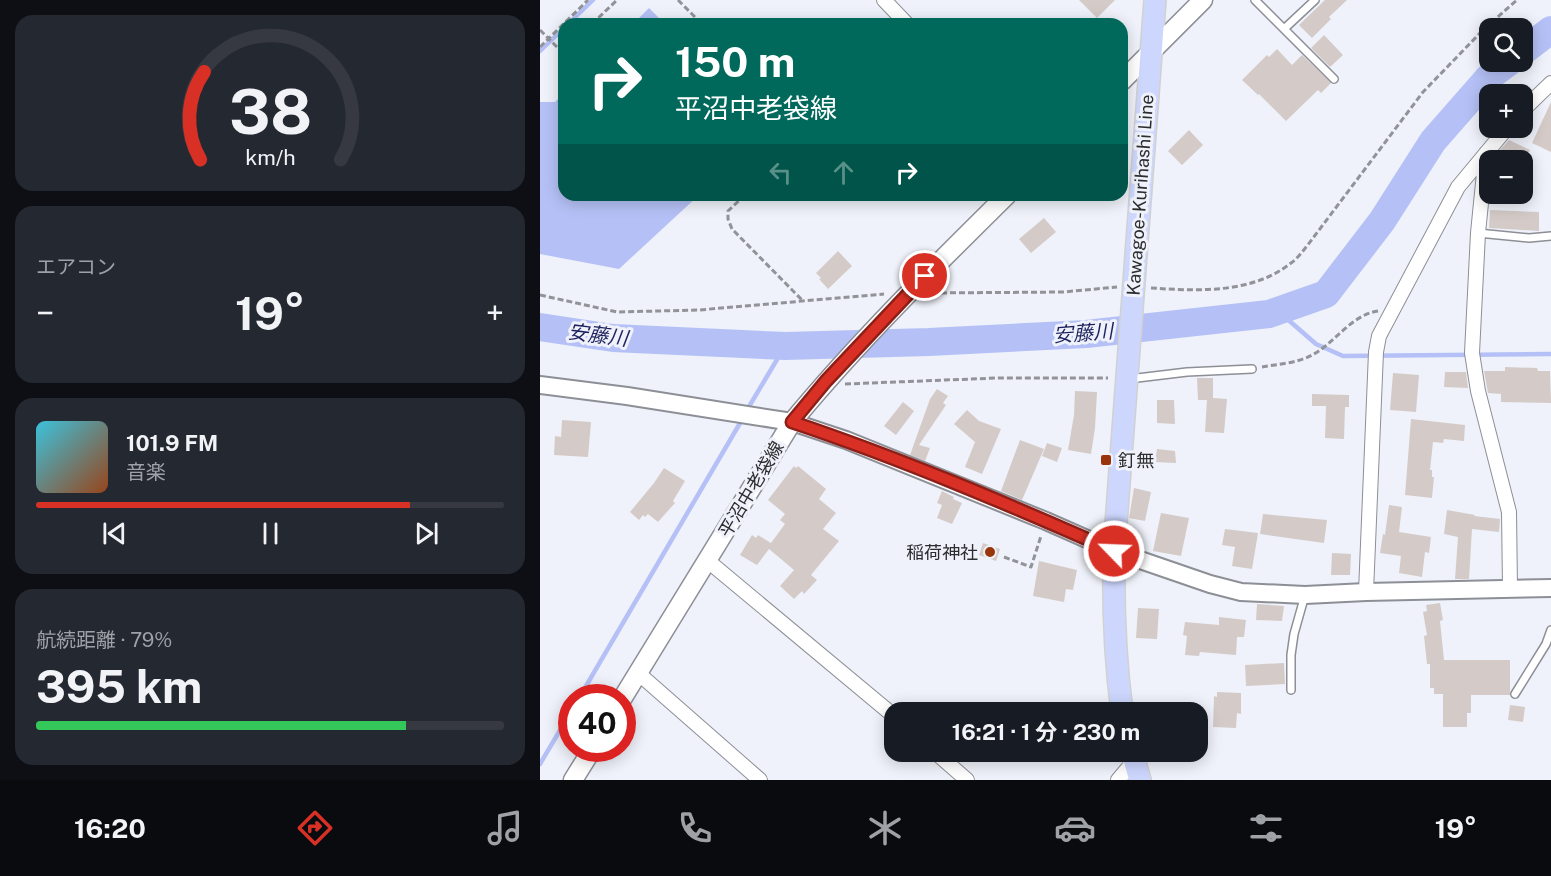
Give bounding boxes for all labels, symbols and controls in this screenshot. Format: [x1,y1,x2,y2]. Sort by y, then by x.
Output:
map controls [1479,18,1533,204]
button: search [1479,18,1533,72]
text: 150 m [675,37,795,86]
icon: right [576,42,654,120]
text: 38 [228,75,312,148]
button: + [1479,84,1533,138]
text: 平沼中老袋線 [675,92,837,124]
street label: Kawagoe-Kurihashi Line [1122,94,1158,296]
text: km/h [245,146,295,171]
button: − [1479,150,1533,204]
icon: left [764,156,797,189]
icon: ahead [827,156,860,189]
icon: right [890,156,923,189]
pin [899,250,950,301]
text: エアコン [36,255,116,279]
icon: arrive [908,259,941,292]
text: 19° [235,287,305,340]
text: − [36,294,54,332]
text: + [486,294,504,332]
water label: 安藤川 [567,319,631,351]
water label: 安藤川 [1052,319,1116,347]
text: 101.9 FM [126,430,218,456]
street label: 平沼中老袋線 [714,437,788,541]
place label: 釘無 [1118,450,1154,471]
marker: 釘無 [1099,453,1113,467]
text: 音楽 [126,460,166,484]
icon: previous [98,517,131,550]
icon: pause [254,517,287,550]
icon: next [410,517,443,550]
position arrow [1082,519,1146,583]
place label: 稲荷神社 [906,542,978,563]
marker: 稲荷神社 [983,545,997,559]
text: 航続距離 · 79% [36,628,172,652]
text: 395 km [36,660,202,713]
speed limit sign: 40 [558,684,636,762]
text: 16:21 · 1 分 · 230 m [952,719,1140,745]
icon: directions [294,807,336,849]
icon: music [484,807,526,849]
icon: phone [674,807,716,849]
icon: climate [864,807,906,849]
icon: car [1054,807,1096,849]
icon: filters [1245,807,1287,849]
text: 16:20 [74,812,146,844]
text: 19° [1435,812,1477,844]

